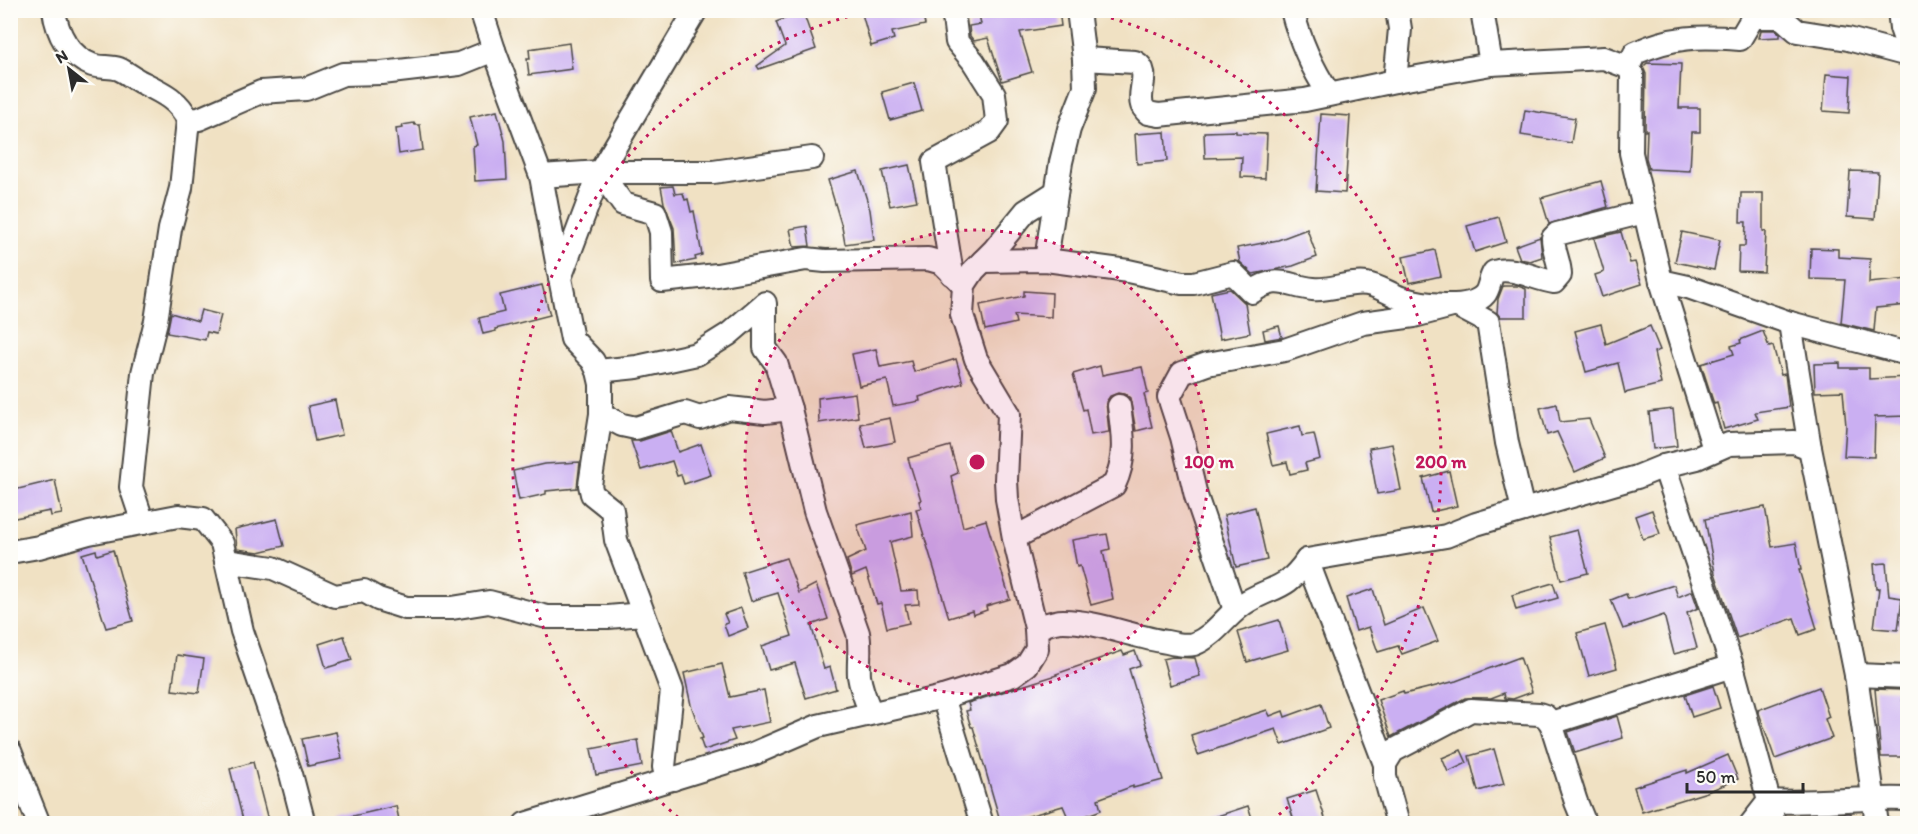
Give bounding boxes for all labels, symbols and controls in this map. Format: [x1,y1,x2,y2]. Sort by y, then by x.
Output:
north arrow [39,39,99,99]
text: N [52,46,71,67]
text: 100 m [1184,451,1235,473]
text: 200 m [1416,451,1467,473]
centre of rings [967,452,987,472]
scale bar [1687,756,1802,794]
text: 50 m [1696,766,1736,788]

